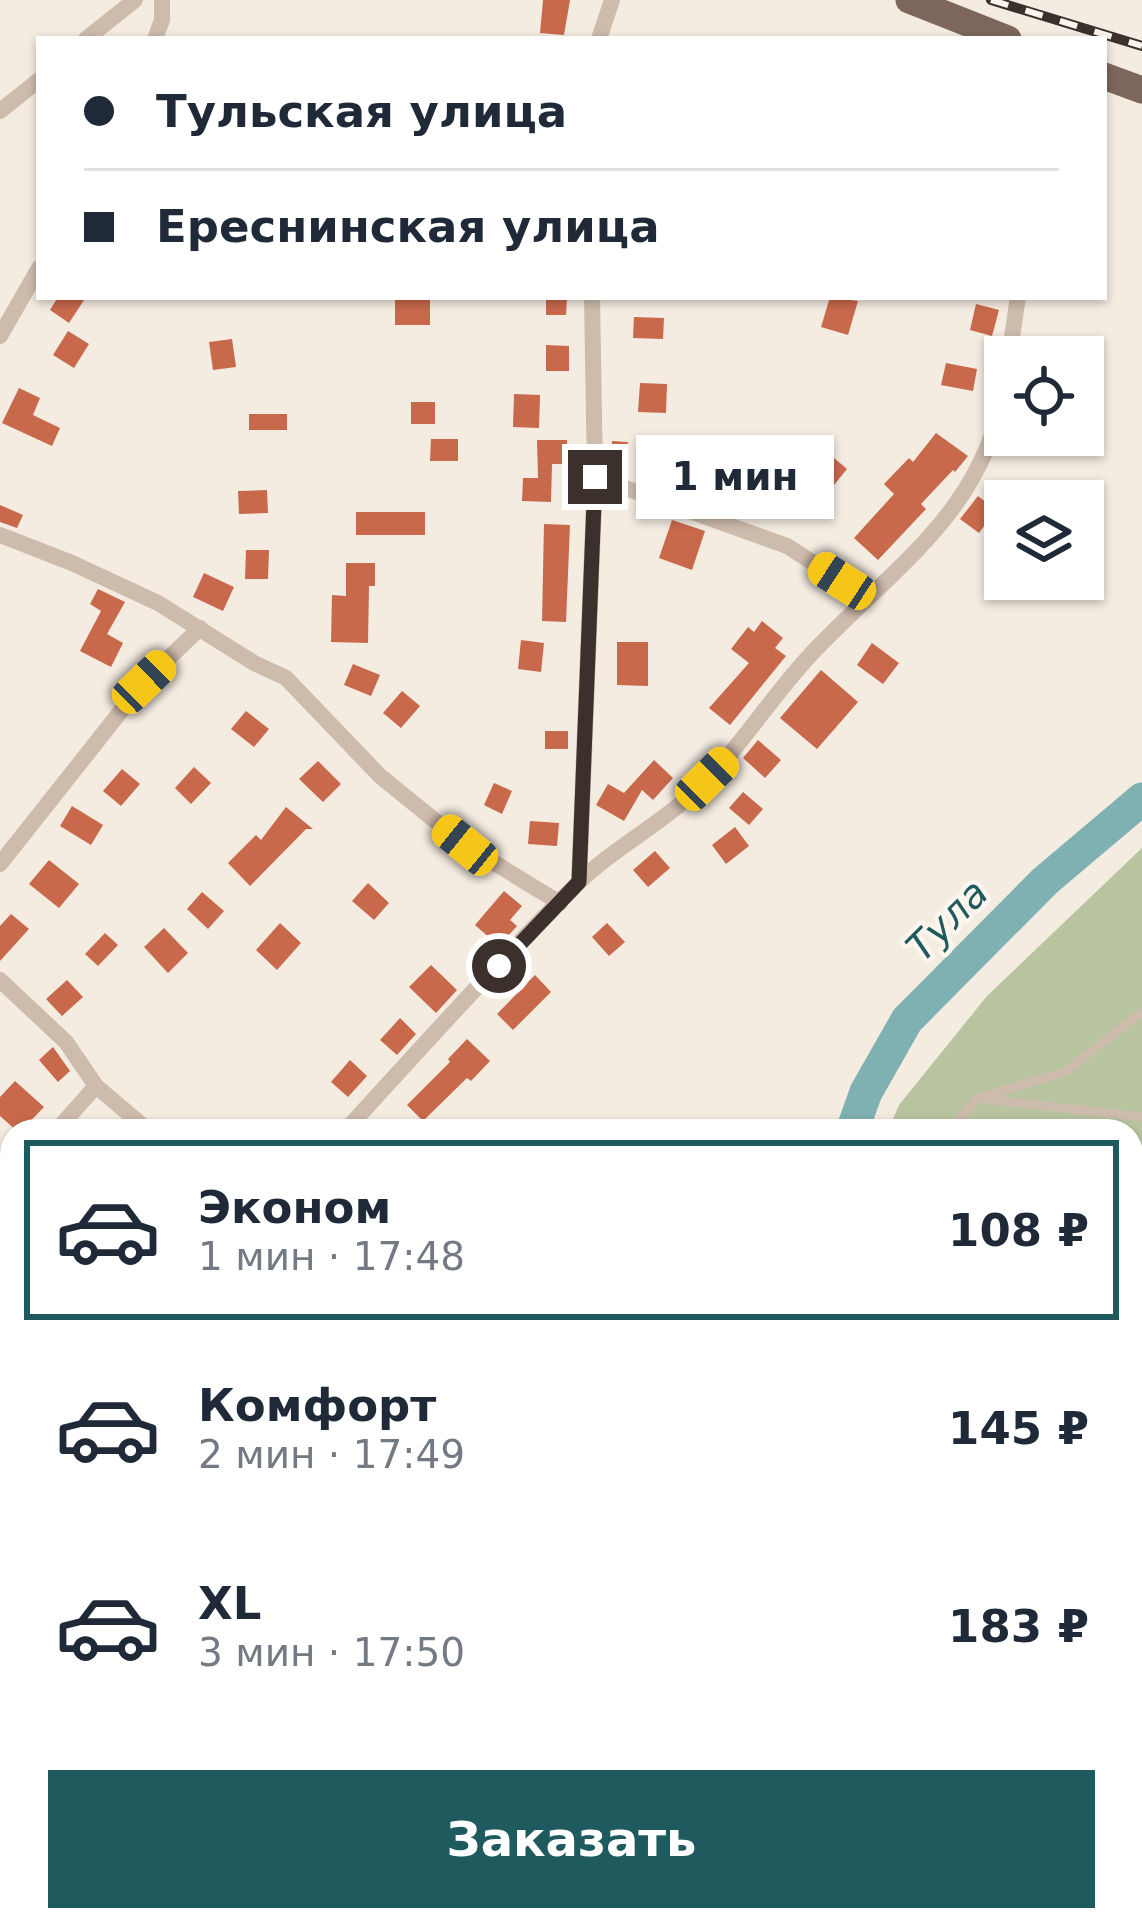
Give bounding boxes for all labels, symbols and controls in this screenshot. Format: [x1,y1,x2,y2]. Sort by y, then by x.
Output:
text: Тульская улица [156,85,567,138]
text: Ереснинская улица [156,200,660,253]
map controls [984,336,1104,600]
button: locate [984,336,1104,456]
callout: 1 мин [637,435,835,519]
route end [568,450,622,504]
text: 1 мин [672,454,798,499]
button: layers [984,480,1104,600]
car [802,546,882,616]
car [106,644,182,720]
car [669,741,745,817]
car [426,808,504,882]
water label: Тула [897,870,997,970]
route start [472,939,526,993]
icon: car [54,1176,162,1284]
text: Эконом [198,1181,391,1234]
text: 108 ₽ [948,1204,1089,1257]
text: 1 мин · 17:48 [198,1234,465,1279]
icon: car [54,1374,162,1482]
text: Комфорт [198,1379,436,1432]
text: 145 ₽ [948,1402,1089,1455]
text: 2 мин · 17:49 [198,1432,465,1477]
icon: car [54,1572,162,1680]
text: XL [198,1577,261,1630]
text: 183 ₽ [948,1600,1089,1653]
text: 3 мин · 17:50 [198,1630,465,1675]
button: Заказать [48,1770,1095,1908]

